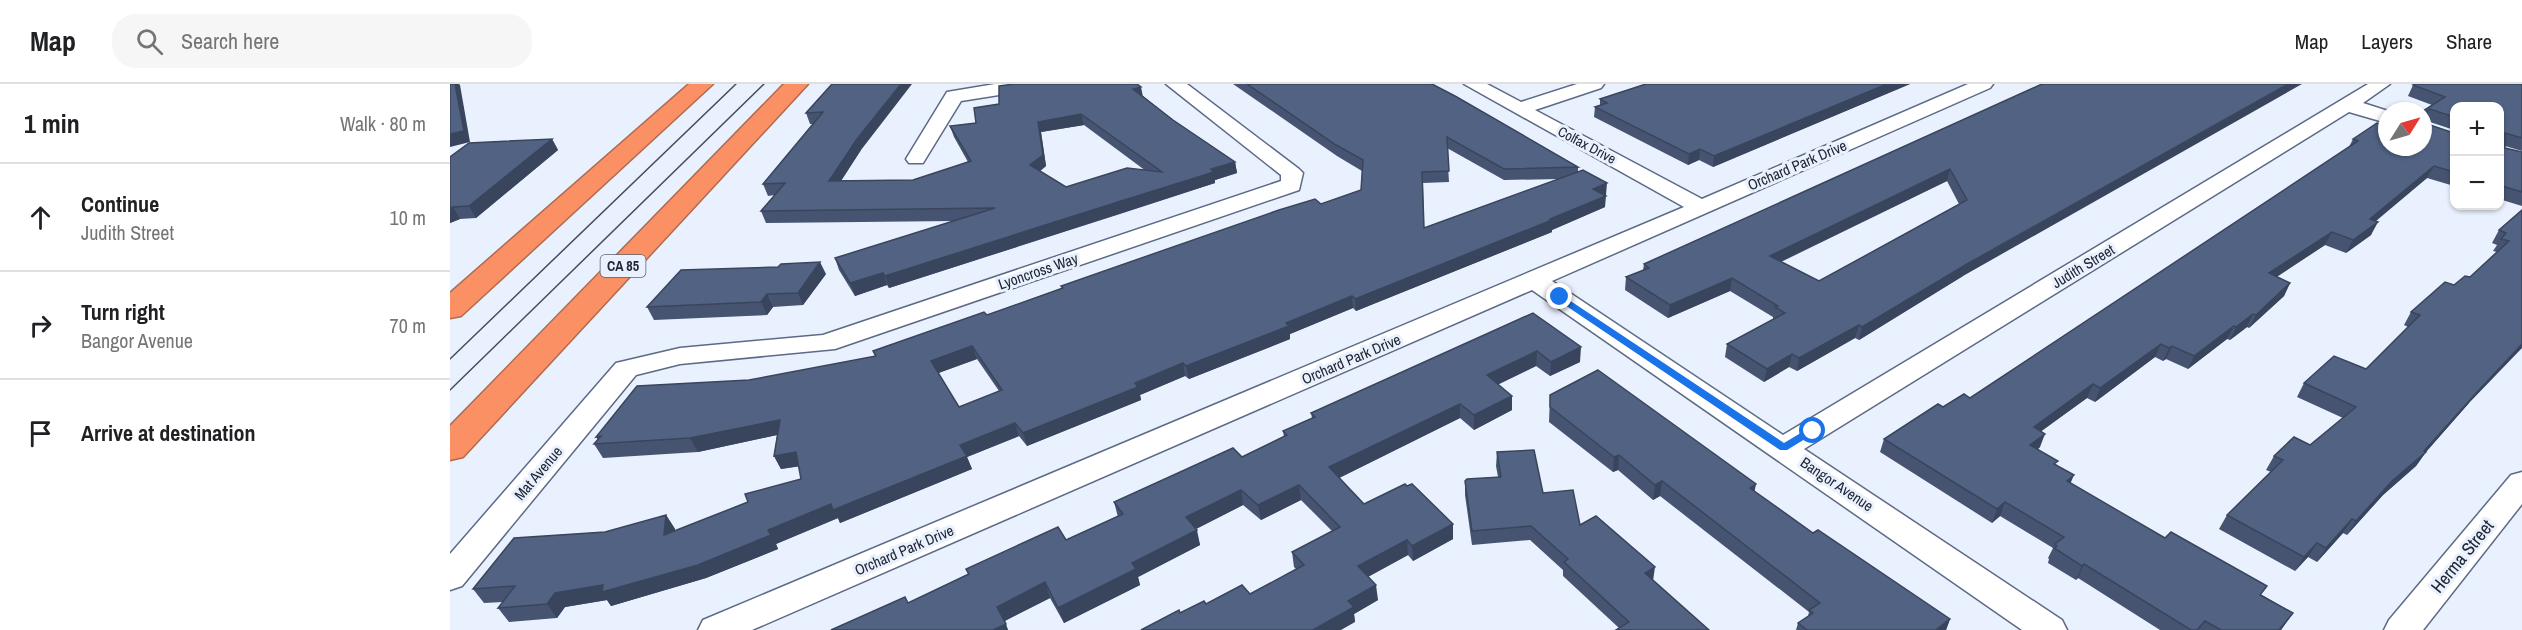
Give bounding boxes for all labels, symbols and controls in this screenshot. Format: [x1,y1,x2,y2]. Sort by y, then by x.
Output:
search box [112,14,532,68]
text: Map [30,22,76,60]
icon: search [133,25,166,58]
text: Search here [181,26,279,56]
text: Map [2295,27,2328,56]
text: Layers [2361,27,2413,56]
text: Share [2446,27,2492,56]
north arrow [2378,102,2432,156]
map controls [2450,102,2504,210]
button: + [2450,102,2504,156]
text: 1 min [24,106,80,141]
text: Walk · 80 m [340,110,426,137]
street label: Colfax Drive [1555,122,1619,168]
street label: Orchard Park Drive [1744,135,1850,195]
button: − [2450,156,2504,210]
text: Continue [81,189,159,219]
icon: ahead [24,201,57,234]
text: 10 m [390,204,426,231]
text: Judith Street [81,219,174,246]
street label: Judith Street [2048,239,2119,293]
street label: Lyoncross Way [995,247,1082,294]
road number: CA 85 [600,255,645,277]
route end [1546,283,1572,309]
text: Turn right [81,297,165,327]
icon: right [24,309,57,342]
text: 70 m [390,312,426,339]
text: Bangor Avenue [81,327,193,354]
street label: Orchard Park Drive [1298,329,1404,389]
icon: arrive [24,417,57,450]
route start [1799,417,1825,443]
text: Arrive at destination [81,418,255,448]
street label: Mat Avenue [509,441,567,505]
street label: Bangor Avenue [1796,452,1878,516]
street label: Herma Street [2425,514,2499,598]
street label: Orchard Park Drive [851,520,957,580]

